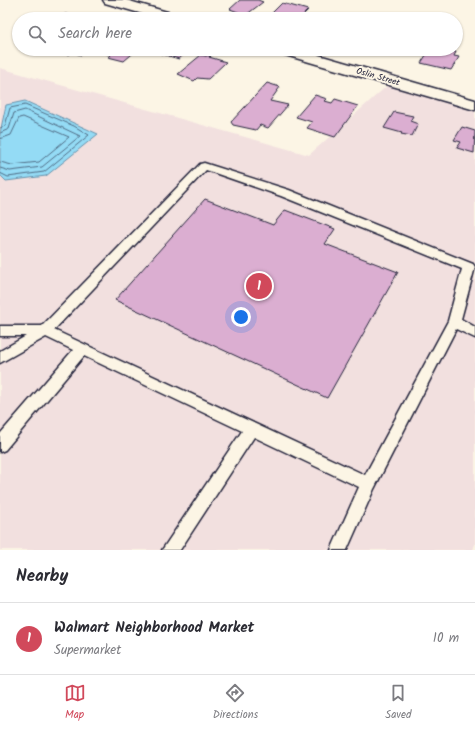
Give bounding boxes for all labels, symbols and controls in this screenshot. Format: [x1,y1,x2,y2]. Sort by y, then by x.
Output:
search box [12,12,463,56]
text: Search here [58,22,132,46]
icon: search [26,23,48,45]
street label: Oslin Street [354,64,402,91]
pin: 1 [246,271,272,301]
your location [231,307,251,327]
text: Nearby [16,563,68,590]
text: Walmart Neighborhood Market [54,616,254,640]
text: 1 [27,628,31,649]
text: 10 m [433,628,459,649]
text: Supermarket [54,640,121,661]
tab: Map [64,682,86,724]
tab: Directions [213,682,258,724]
tab: Saved [385,682,411,724]

